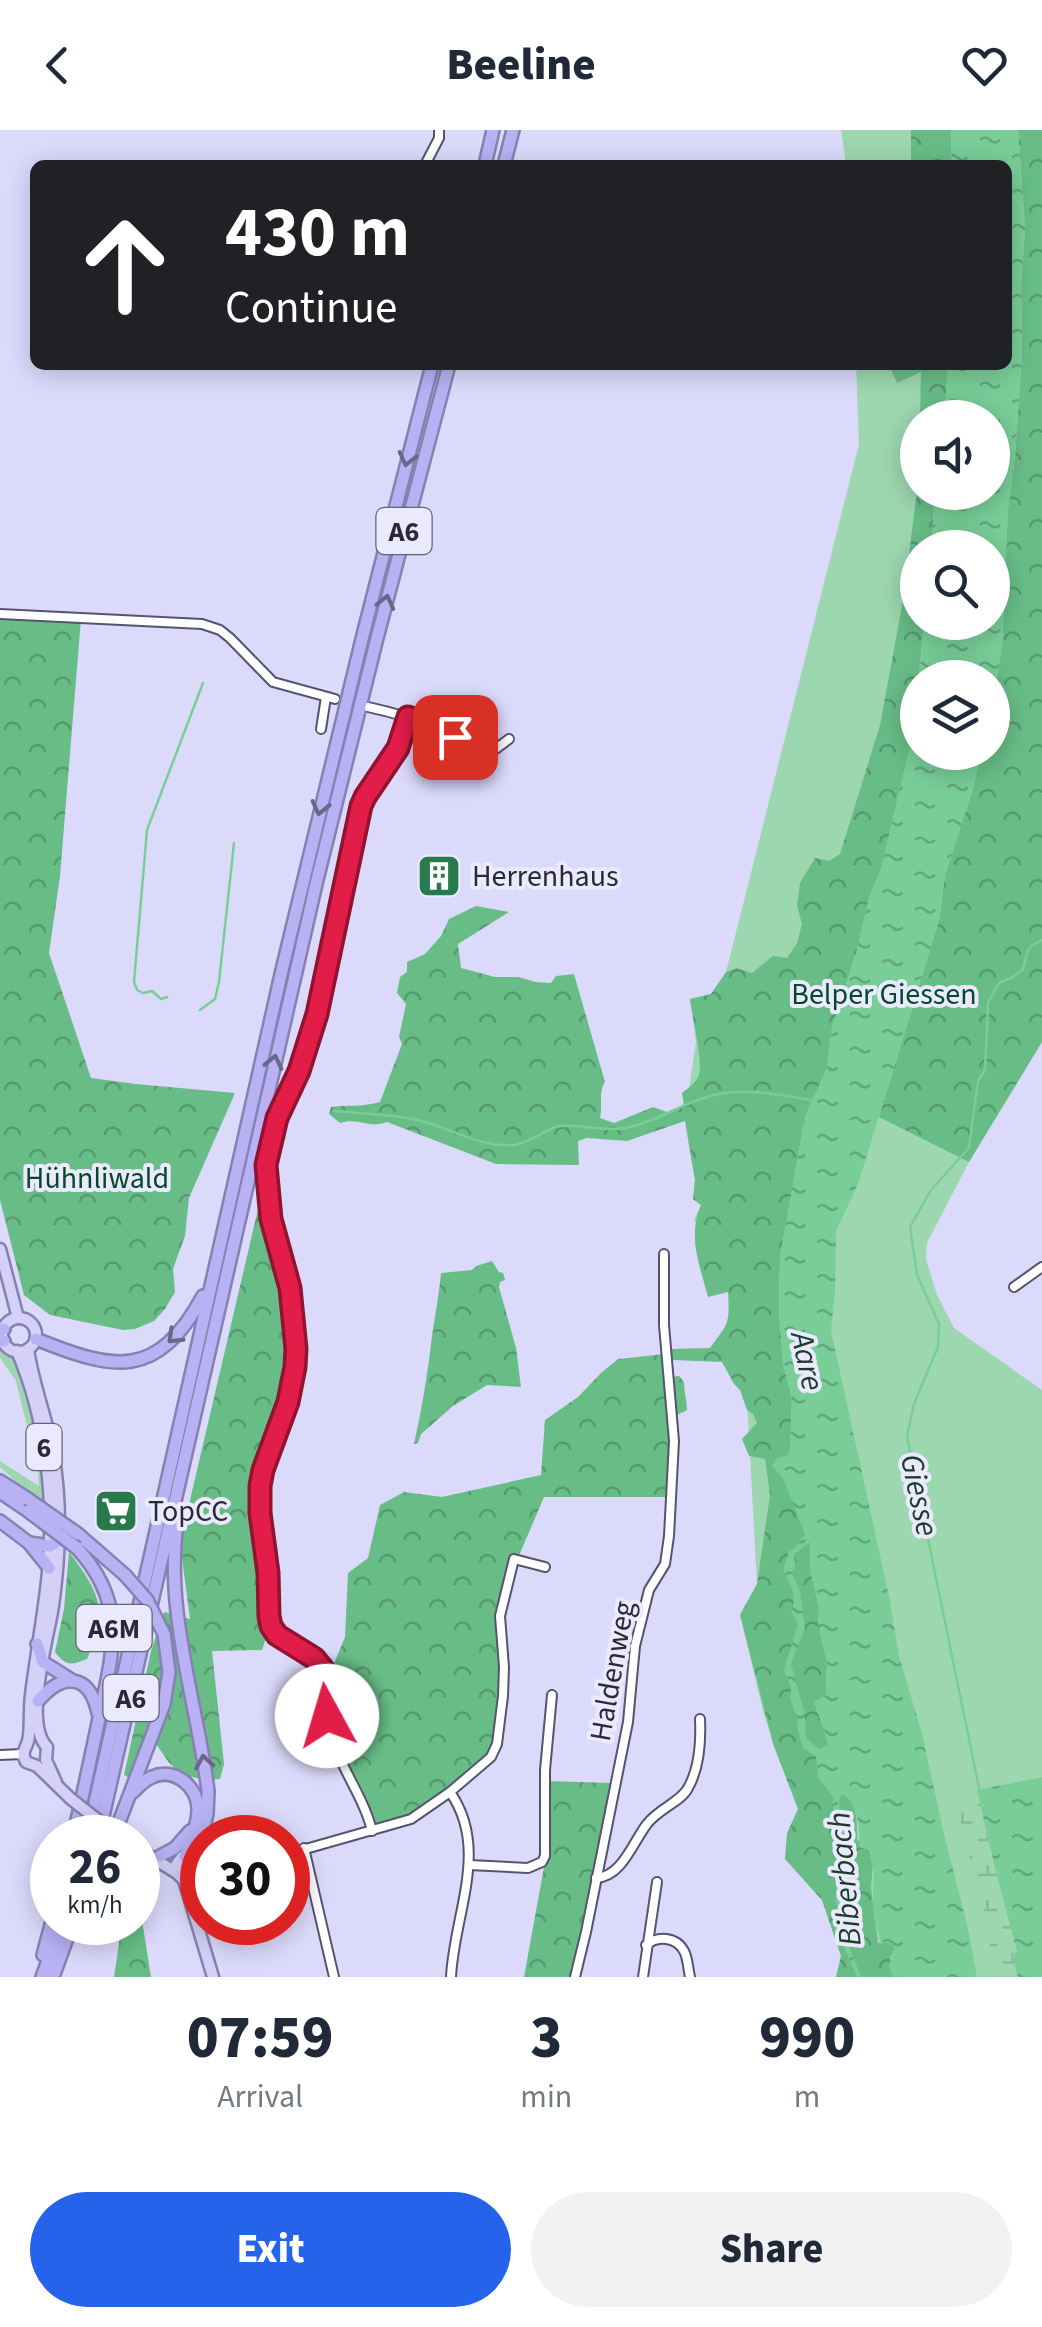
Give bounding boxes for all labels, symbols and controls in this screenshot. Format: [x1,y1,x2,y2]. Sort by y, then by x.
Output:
text: Beeline [446,33,596,97]
icon: back [30,38,85,93]
icon: heart [957,38,1012,93]
text: 430 m [225,183,410,283]
icon: ahead [60,200,190,330]
text: Continue [225,276,397,340]
map controls [900,400,1010,770]
button: sound [900,400,1010,510]
one-way arrow [398,450,419,467]
road number: A6 [376,508,432,554]
button: search [900,530,1010,640]
one-way arrow [374,594,395,611]
button: layers [900,660,1010,770]
pin [413,695,498,780]
icon: arrive [428,710,483,765]
one-way arrow [311,799,332,816]
building icon: Herrenhaus [416,853,462,899]
place label: Herrenhaus [472,855,619,898]
park label: Belper Giessen [791,973,977,1016]
one-way arrow [262,1054,283,1071]
park label: Hühnliwald [25,1157,169,1200]
one-way arrow [168,1325,186,1343]
water label: Aare [778,1325,836,1395]
road number: 6 [27,1424,62,1470]
water label: Giesse [888,1450,950,1541]
supermarket icon: TopCC [93,1488,139,1534]
place label: TopCC [148,1490,228,1533]
street label: Haldenweg [579,1598,646,1744]
road number: A6M [76,1605,152,1651]
position arrow [275,1664,379,1768]
road number: A6 [104,1675,158,1721]
one-way arrow [194,1754,215,1771]
water label: Biberbach [816,1810,874,1948]
speed limit sign: 30 [180,1815,310,1945]
text: 26 [69,1832,121,1903]
text: km/h [67,1887,123,1923]
text: 07:59 [187,1996,334,2081]
text: 3 [530,1996,562,2081]
text: 990 [759,1996,855,2081]
text: Arrival [217,2074,303,2120]
text: min [520,2074,572,2120]
text: m [794,2074,820,2120]
button: Exit [30,2192,511,2307]
button: Share [531,2192,1012,2307]

